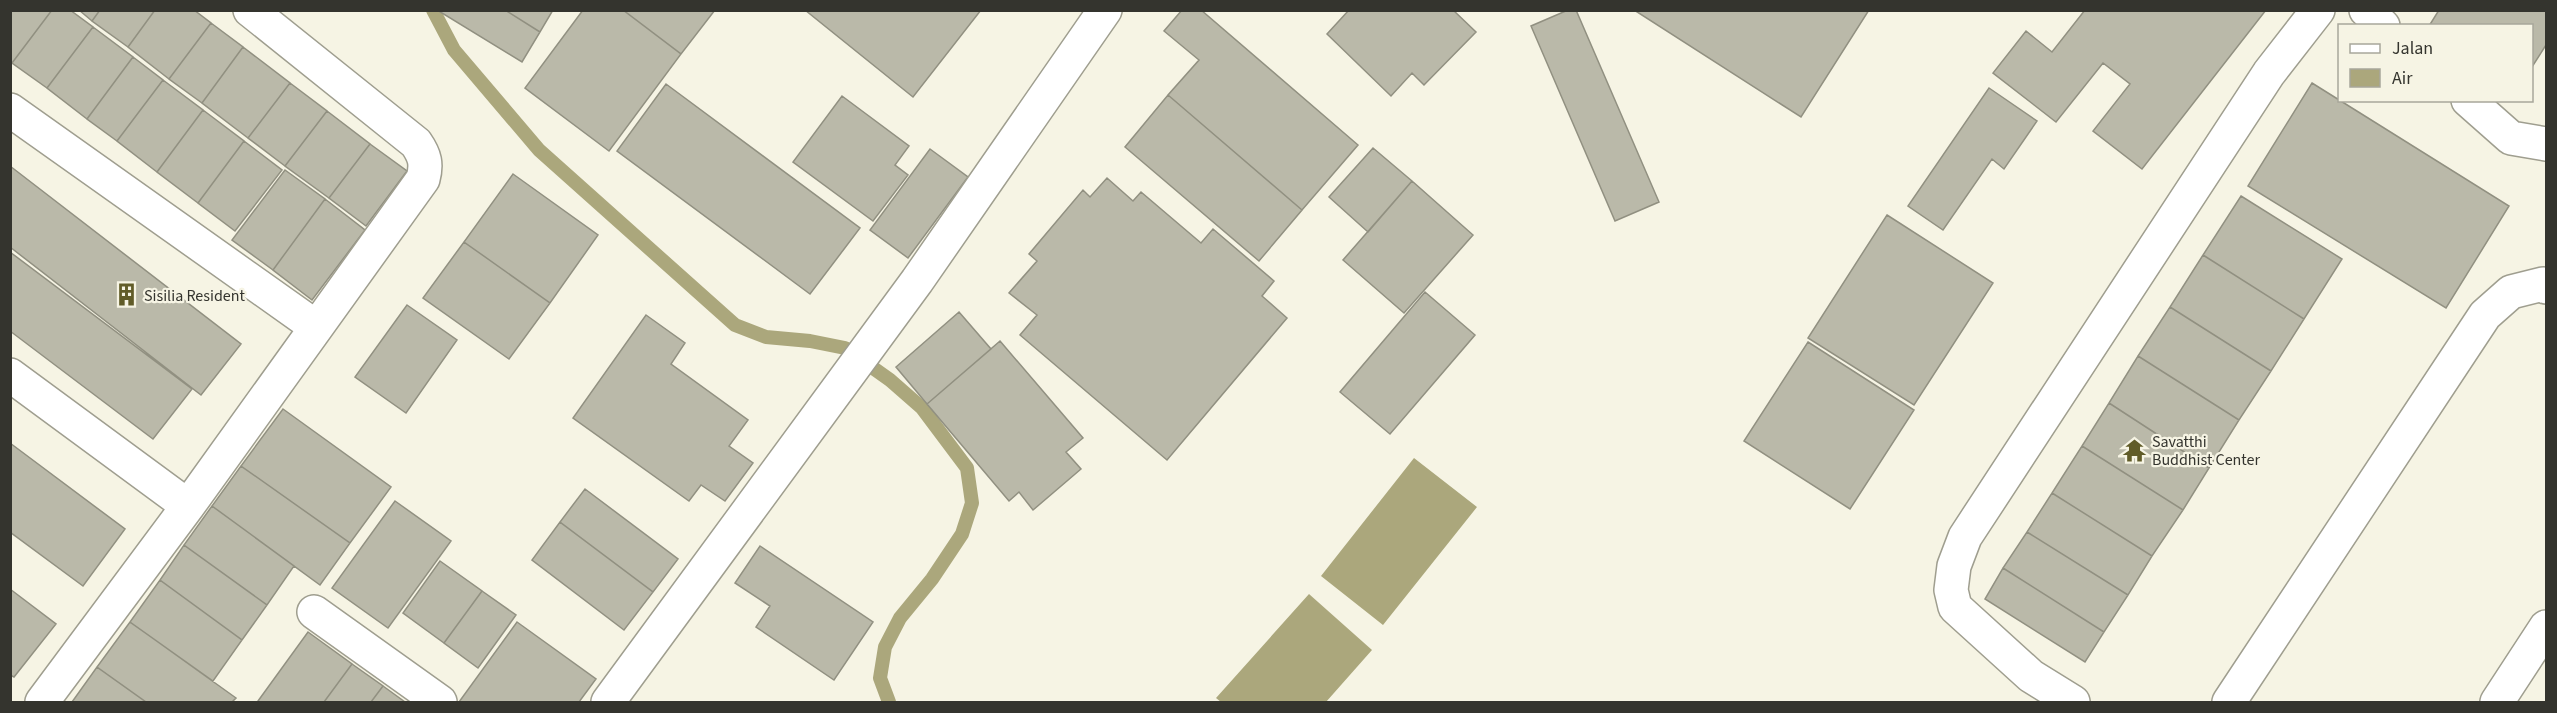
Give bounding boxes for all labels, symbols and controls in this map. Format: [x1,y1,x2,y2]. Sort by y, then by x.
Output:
legend [2338,24,2533,102]
text: Jalan [2392,36,2433,61]
text: Air [2392,66,2413,91]
building icon: Sisilia Resident [113,282,139,308]
place label: Sisilia Resident [144,285,245,307]
place label: Savatthi Buddhist Center [2152,431,2260,471]
temple icon: Savatthi Buddhist Center [2121,437,2147,463]

